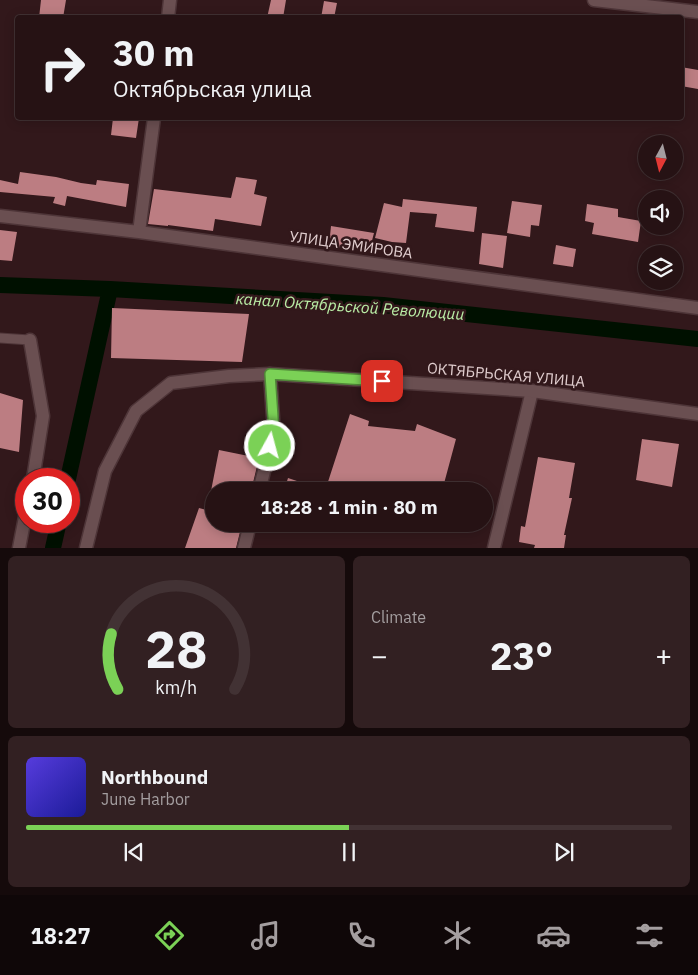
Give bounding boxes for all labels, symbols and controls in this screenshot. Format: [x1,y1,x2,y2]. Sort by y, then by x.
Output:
text: 30 m [113,30,195,76]
icon: right [30,35,95,100]
text: Октябрьская улица [113,74,312,103]
north arrow [638,135,682,180]
map controls [638,135,683,290]
button: sound [638,190,683,235]
street label: УЛИЦА ЭМИРОВА [288,226,414,263]
button: layers [638,245,683,290]
water label: канал Октябрьской Революции [235,288,465,324]
street label: ОКТЯБРЬСКАЯ УЛИЦА [426,358,586,391]
pin [361,360,403,402]
icon: arrive [368,367,396,395]
position arrow [243,419,295,471]
speed limit sign: 30 [15,468,80,533]
text: 18:28 · 1 min · 80 m [260,495,438,519]
text: Climate [371,607,426,627]
text: 28 [145,615,208,682]
text: 23° [490,631,553,680]
text: − [371,637,388,674]
text: + [655,637,672,674]
text: km/h [156,676,198,699]
text: Northbound [101,765,208,789]
text: June Harbor [101,789,190,809]
icon: previous [120,838,148,866]
icon: pause [335,838,363,866]
icon: next [550,838,578,866]
icon: directions [152,918,187,953]
icon: music [248,918,283,953]
icon: phone [344,918,379,953]
icon: climate [440,918,475,953]
icon: car [536,918,571,953]
icon: filters [632,918,667,953]
text: 18:27 [31,921,91,950]

